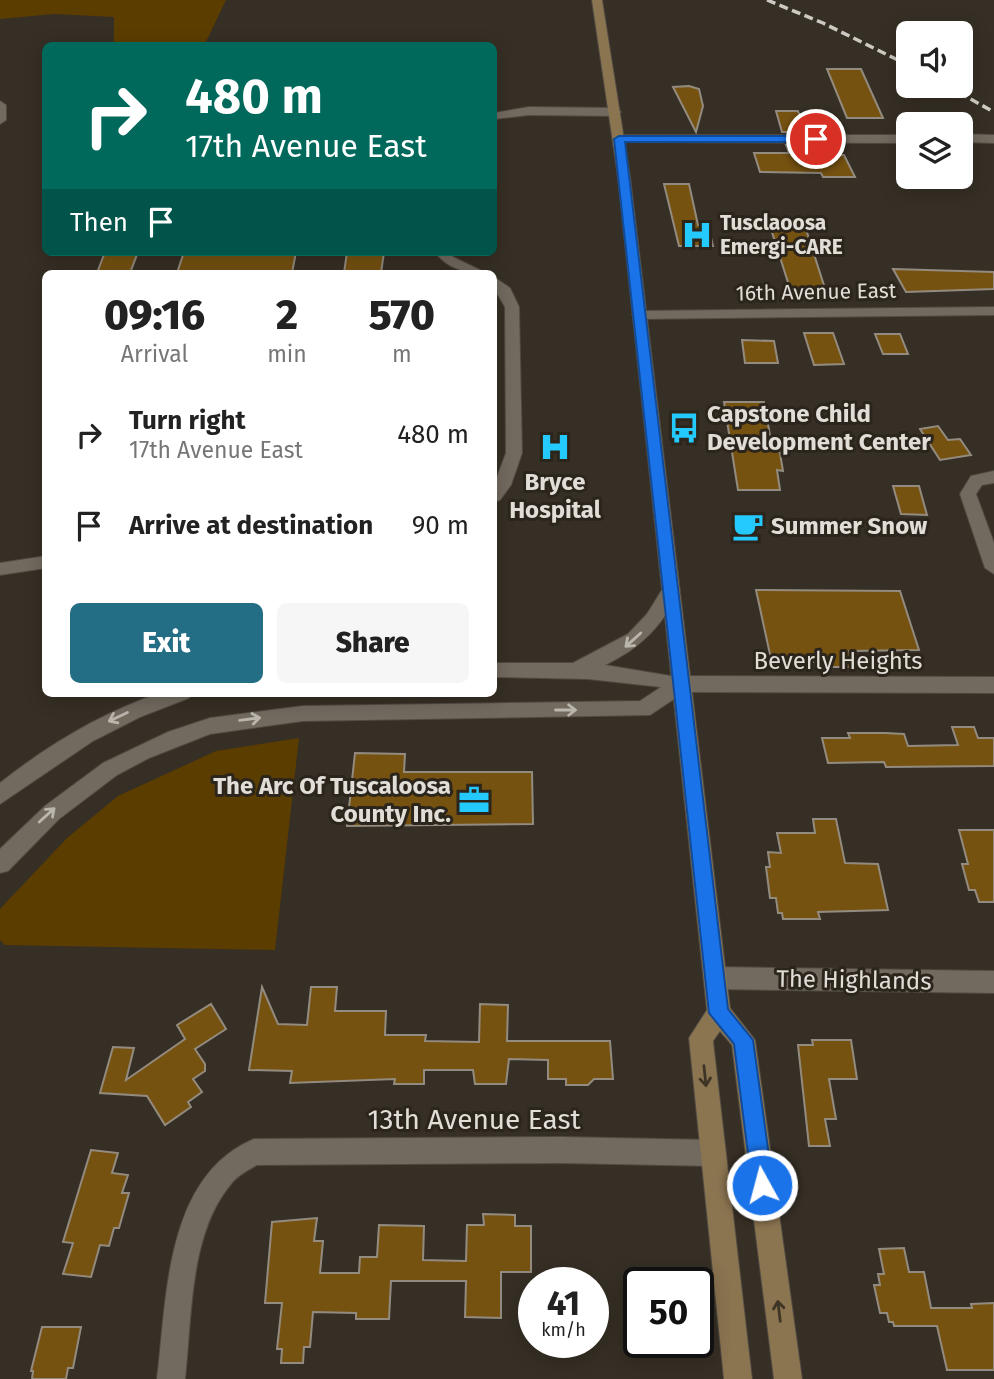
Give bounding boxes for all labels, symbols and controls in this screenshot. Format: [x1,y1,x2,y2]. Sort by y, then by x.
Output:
map controls [896,21,973,189]
button: sound [896,21,973,98]
text: 480 m [185,67,323,126]
icon: right [70,70,161,161]
pin [786,109,846,169]
button: layers [896,112,973,189]
icon: arrive [797,120,835,158]
text: 17th Avenue East [185,127,427,165]
icon: arrive [142,203,180,241]
text: Then [70,207,128,238]
place label: Tusclaoosa Emergi-CARE [720,210,843,260]
hospital icon: Tusclaoosa Emergi-CARE [680,218,714,252]
street label: 16th Avenue East [735,278,897,306]
text: 09:16 [104,290,205,340]
text: 2 [276,290,298,340]
text: 570 [369,290,435,340]
text: Arrival [121,340,188,368]
text: min [267,340,307,368]
text: m [392,340,412,368]
place label: Capstone Child Development Center [707,400,931,456]
text: Turn right [129,405,246,436]
bus stop icon: Capstone Child Development Center [667,411,701,445]
icon: right [70,416,108,454]
text: 480 m [397,419,469,450]
hospital icon: Bryce Hospital [538,430,572,464]
text: 17th Avenue East [129,436,303,464]
place label: Bryce Hospital [509,468,602,524]
icon: arrive [70,507,108,545]
cafe icon: Summer Snow [731,509,765,543]
text: Arrive at destination [129,510,373,541]
text: 90 m [412,510,469,541]
place label: Summer Snow [771,512,927,540]
button: Exit [70,603,263,683]
button: Share [277,603,469,683]
one-way arrow [625,632,642,649]
street label: Beverly Heights [753,647,923,675]
one-way arrow [555,703,578,717]
one-way arrow [108,711,130,724]
one-way arrow [238,712,261,725]
place label: The Arc Of Tuscaloosa County Inc. [213,772,451,828]
office icon: The Arc Of Tuscaloosa County Inc. [457,783,491,817]
one-way arrow [38,807,56,823]
street label: The Highlands [776,965,932,995]
one-way arrow [699,1064,712,1086]
street label: 13th Avenue East [367,1103,581,1136]
position arrow [725,1148,799,1222]
speed limit sign: 50 [623,1267,714,1358]
text: 41 [547,1282,580,1324]
one-way arrow [772,1300,785,1323]
text: km/h [541,1319,586,1341]

